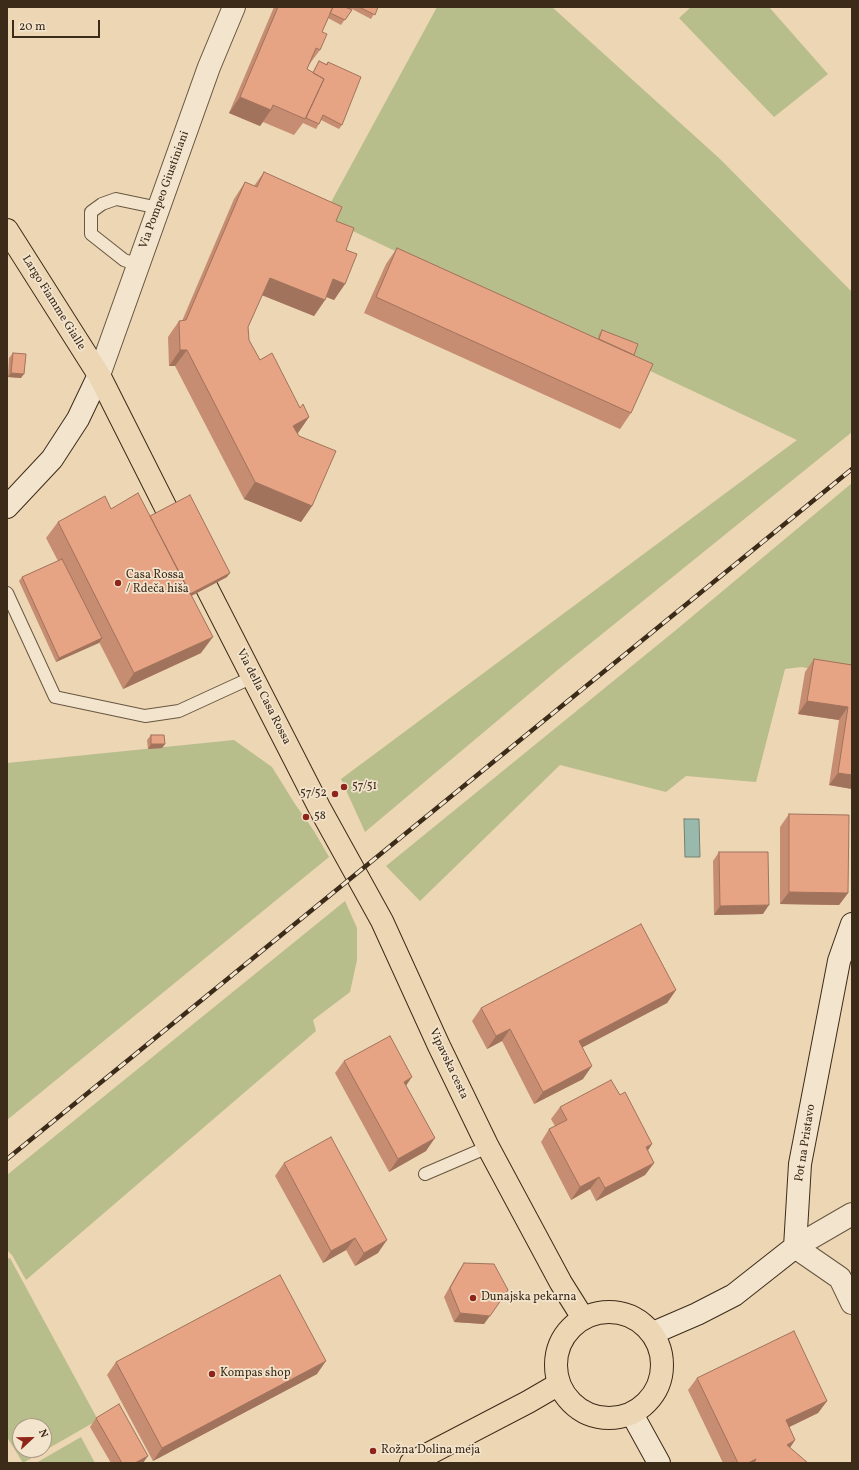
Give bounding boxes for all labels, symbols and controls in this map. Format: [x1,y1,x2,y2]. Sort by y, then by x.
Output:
scale bar [14,12,102,38]
text: 20 m [19,19,46,35]
street label: Via Pompeo Giustiniani [137,129,193,251]
street label: Largo Fiamme Gialle [18,253,88,353]
place label: Casa Rossa / Rdeča hiša [126,569,189,597]
marker: Casa Rossa / Rdeča hiša [113,578,123,588]
street label: Via della Casa Rossa [233,647,293,747]
place label: 57/51 [352,780,377,794]
marker: 57/51 [339,782,349,792]
place label: 57/52 [300,787,327,801]
marker: 57/52 [330,789,340,799]
place label: 58 [314,810,326,824]
marker: 58 [301,812,311,822]
street label: Vipavska cesta [425,1026,471,1102]
street label: Pot na Pristavo [793,1103,819,1183]
place label: Dunajska pekarna [481,1291,576,1305]
marker: Dunajska pekarna [468,1293,478,1303]
place label: Kompas shop [220,1367,291,1381]
marker: Kompas shop [207,1369,217,1379]
north arrow [12,1418,52,1458]
text: N [34,1427,51,1440]
place label: Rožna Dolina meja [381,1444,480,1458]
marker: Rožna Dolina meja [368,1446,378,1456]

